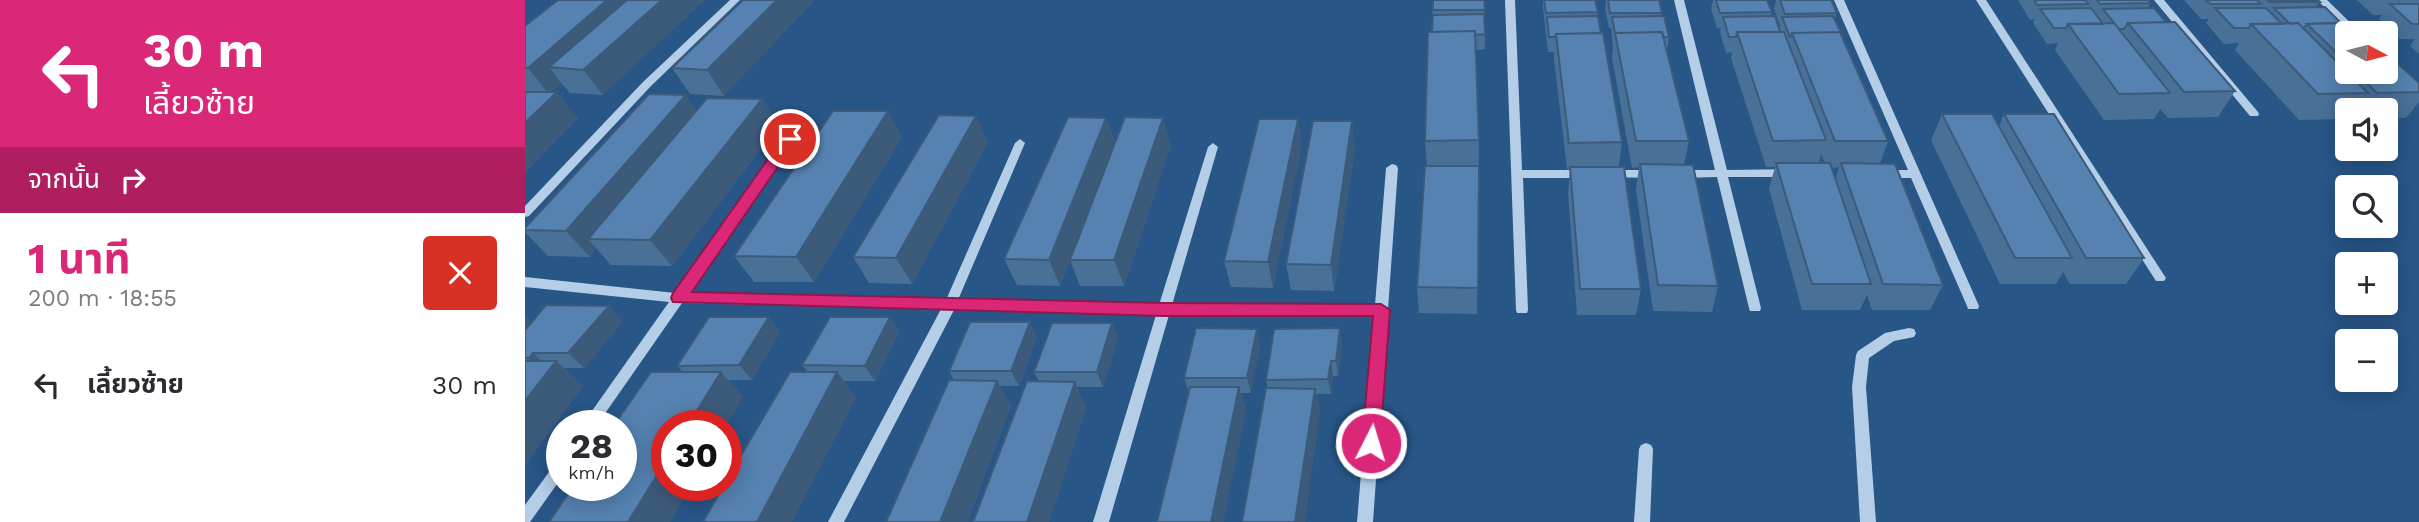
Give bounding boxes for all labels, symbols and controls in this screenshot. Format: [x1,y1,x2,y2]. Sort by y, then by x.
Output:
text: 30 m [143,21,264,79]
north arrow [2335,21,2397,84]
map controls [2335,21,2398,392]
icon: left [28,28,119,119]
text: เลี้ยวซ้าย [143,84,255,122]
button: sound [2335,98,2398,161]
pin [760,109,820,169]
icon: arrive [771,120,809,158]
icon: right [114,161,152,199]
text: จากนั้น [28,164,100,194]
button: search [2335,175,2398,238]
text: 1 นาที [28,234,131,283]
button: close [423,236,497,310]
button: + [2335,252,2398,315]
text: 200 m · 18:55 [28,285,177,312]
button: − [2335,329,2398,392]
icon: left [28,366,66,404]
text: เลี้ยวซ้าย [87,369,184,399]
text: 30 m [432,370,497,400]
position arrow [1334,406,1408,480]
speed limit sign: 30 [651,410,742,501]
text: 28 [570,425,613,467]
text: km/h [568,462,615,483]

